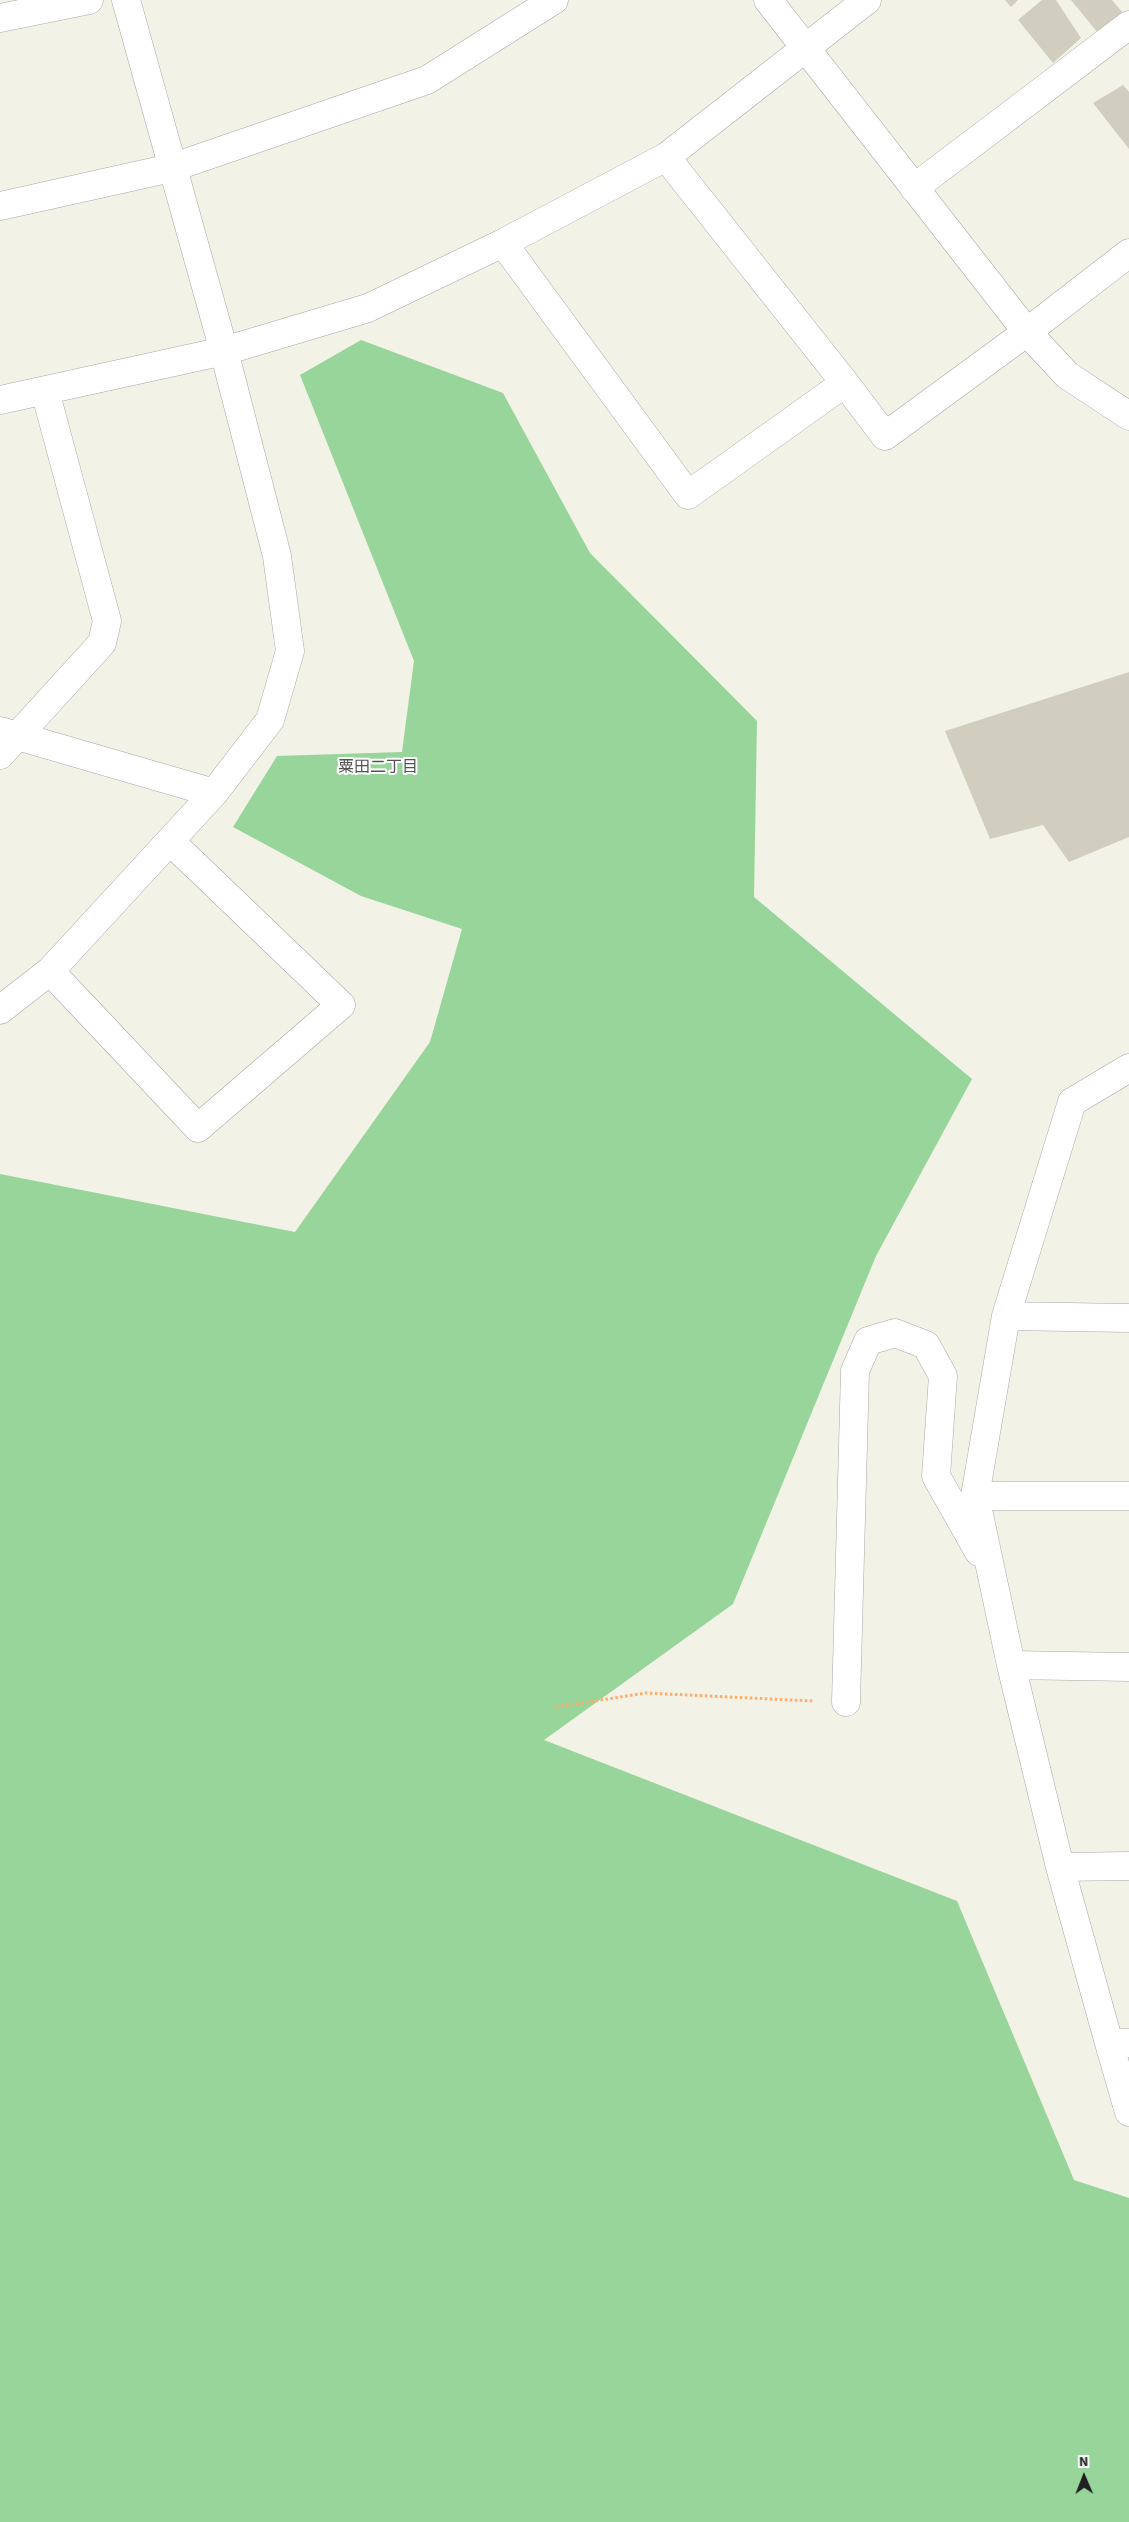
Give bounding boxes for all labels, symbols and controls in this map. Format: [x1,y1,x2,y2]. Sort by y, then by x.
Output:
district label: 粟田二丁目 [338,758,418,778]
north arrow [1059,2452,1109,2502]
text: N [1079,2452,1089,2472]

